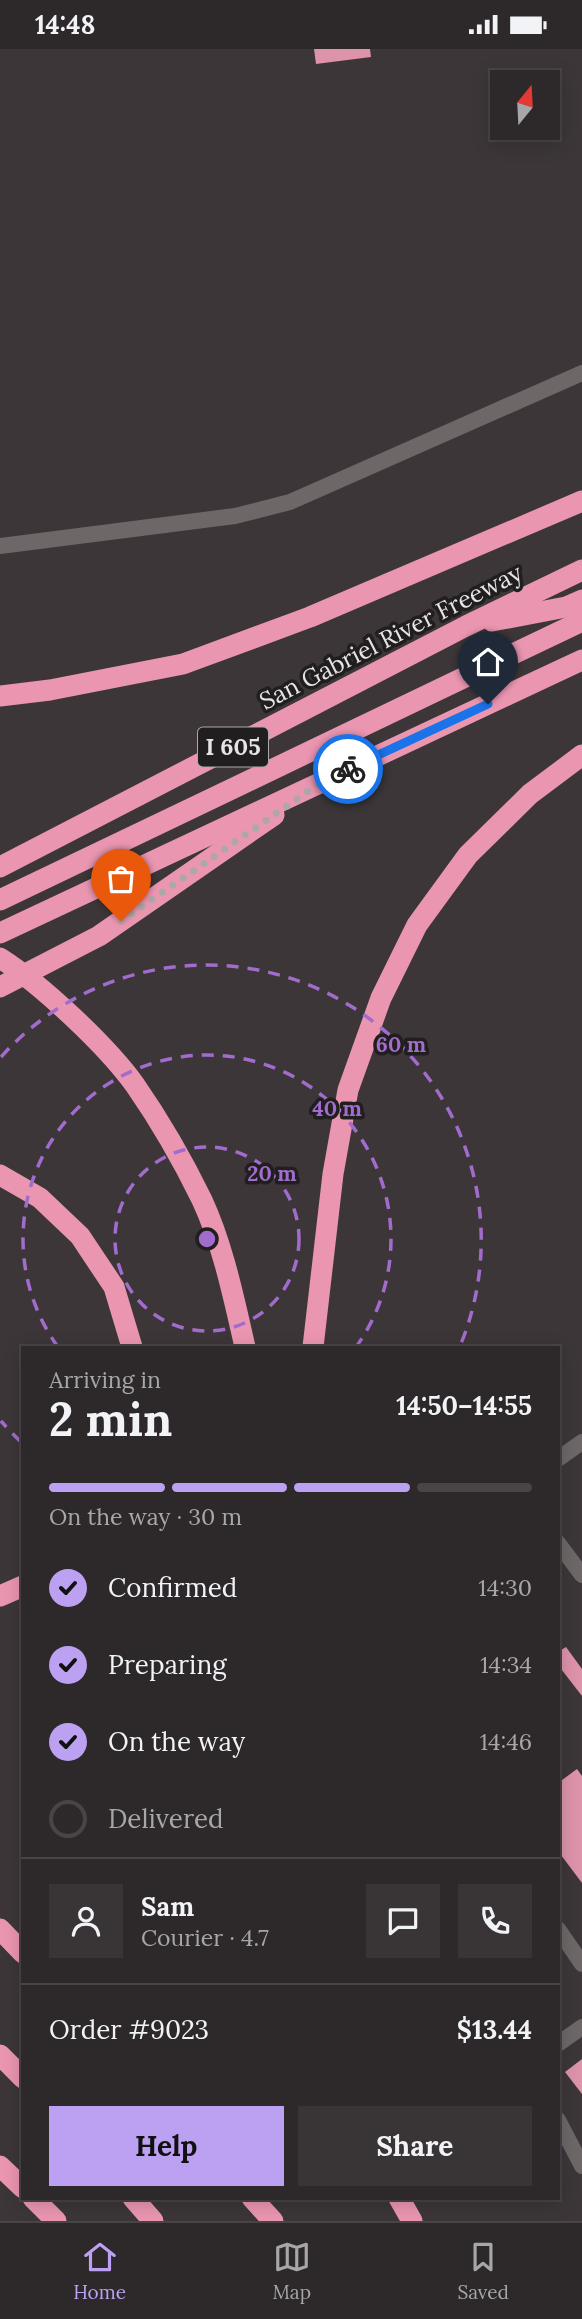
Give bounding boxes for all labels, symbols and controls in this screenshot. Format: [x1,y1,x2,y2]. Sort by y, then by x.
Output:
text: 14:48 [35,8,95,41]
north arrow [490,70,560,140]
map controls [490,70,560,140]
street label: San Gabriel River Freeway [254,557,528,716]
pin [458,632,518,704]
icon: home [469,643,507,681]
road number: I 605 [198,727,268,767]
courier [313,734,383,804]
icon: bike [329,750,367,788]
pin [91,849,151,921]
icon: bag [102,860,140,898]
text: 60 m [376,1031,426,1058]
text: 40 m [312,1095,362,1122]
text: 20 m [247,1160,297,1187]
centre of rings [195,1227,219,1251]
text: Arriving in [49,1365,161,1394]
text: 14:50–14:55 [396,1389,532,1422]
text: 2 min [49,1390,172,1449]
text: On the way · 30 m [49,1502,242,1531]
icon: check [49,1569,87,1607]
text: Confirmed [108,1571,237,1604]
text: 14:30 [478,1573,532,1602]
icon: check [49,1646,87,1684]
text: Preparing [108,1648,227,1681]
text: 14:34 [480,1650,532,1679]
icon: check [49,1723,87,1761]
text: On the way [108,1725,245,1758]
text: 14:46 [480,1727,532,1756]
text: Delivered [108,1802,224,1835]
button: person [49,1884,123,1958]
button: chat [366,1884,440,1958]
button: phone [458,1884,532,1958]
text: Sam [141,1890,194,1923]
text: Courier · 4.7 [141,1923,269,1952]
text: Order #9023 [49,2013,209,2046]
text: $13.44 [457,2013,532,2046]
button: Help [49,2106,284,2186]
button: Share [298,2106,532,2186]
tab: Home [73,2238,126,2304]
tab: Map [272,2238,311,2304]
tab: Saved [457,2238,509,2304]

